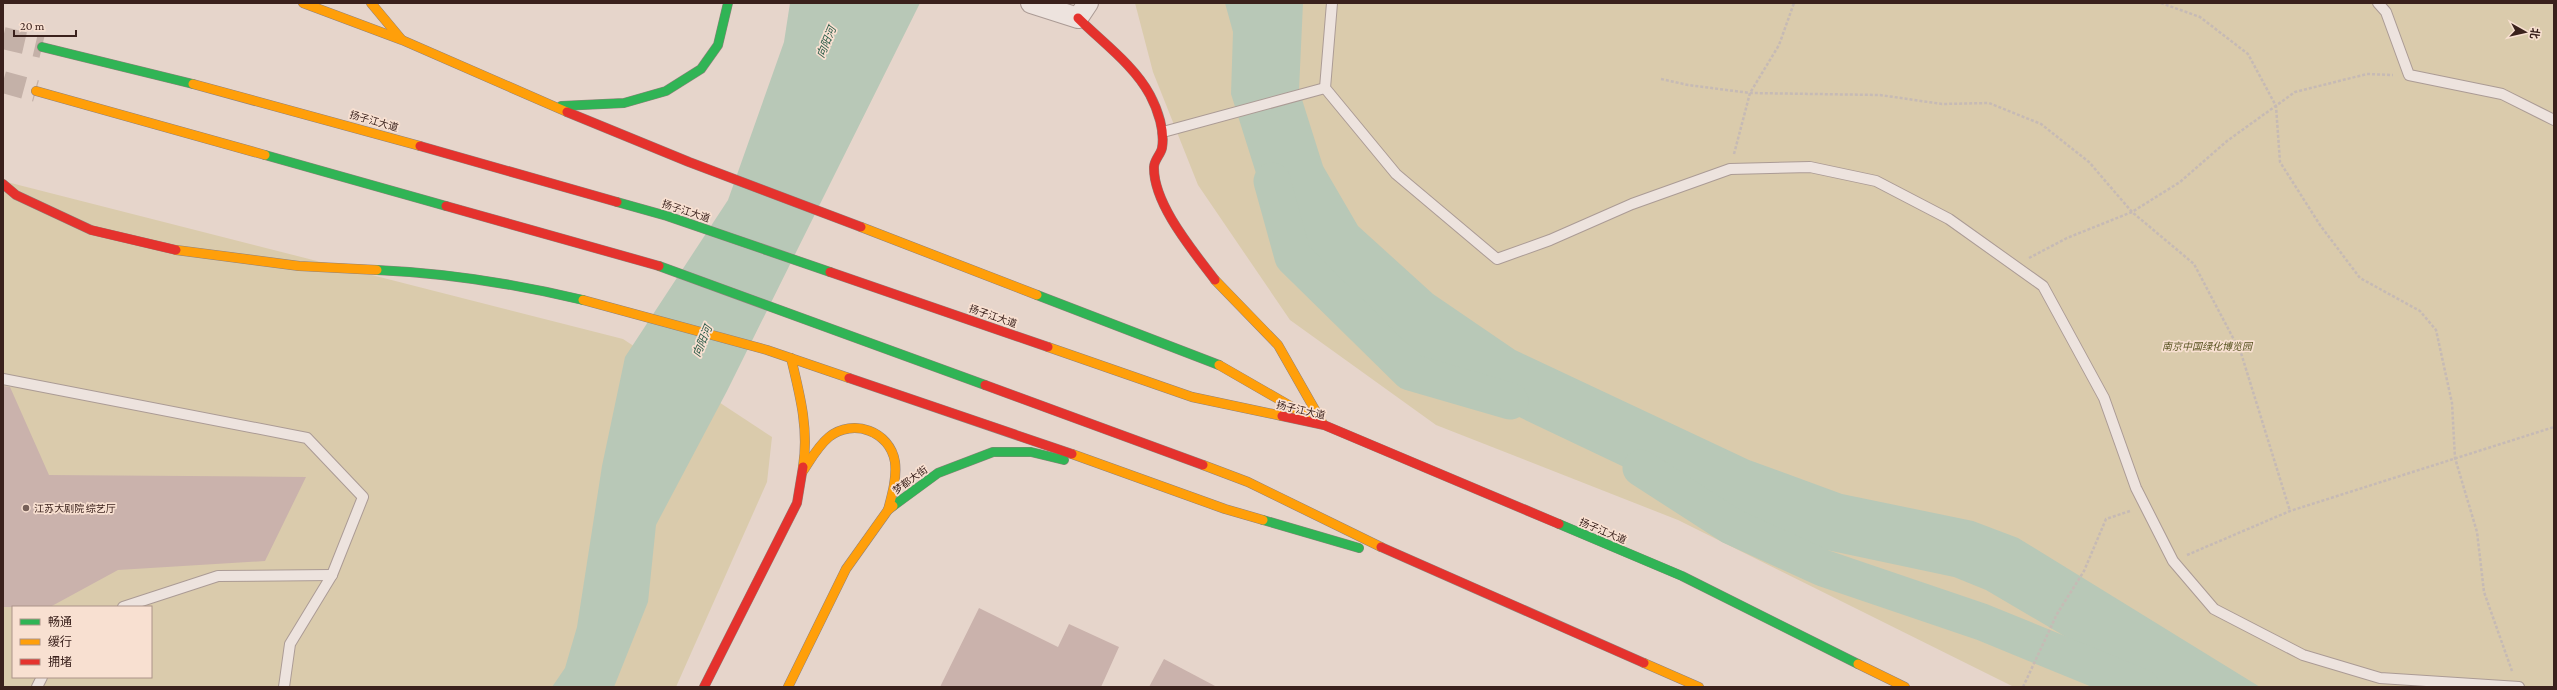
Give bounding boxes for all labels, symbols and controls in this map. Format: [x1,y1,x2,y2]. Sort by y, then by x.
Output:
scale bar [14,12,76,38]
north arrow [2505,12,2545,52]
text: 20 m [20,19,45,33]
water label: 向阳河 [814,23,839,60]
text: 北 [2528,27,2542,40]
street label: 扬子江大道 [348,109,400,133]
street label: 扬子江大道 [661,198,711,224]
street label: 扬子江大道 [968,303,1018,329]
water label: 向阳河 [690,322,715,359]
park label: 南京中国绿化博览园 [2162,341,2254,352]
street label: 扬子江大道 [1275,399,1327,421]
street label: 梦都大街 [891,464,929,496]
marker: 江苏大剧院 综艺厅 [21,503,31,513]
place label: 江苏大剧院 综艺厅 [34,503,116,514]
street label: 扬子江大道 [1578,516,1628,546]
legend [12,606,152,678]
text: 畅通 [48,615,72,629]
text: 缓行 [48,635,72,649]
text: 拥堵 [48,655,72,669]

